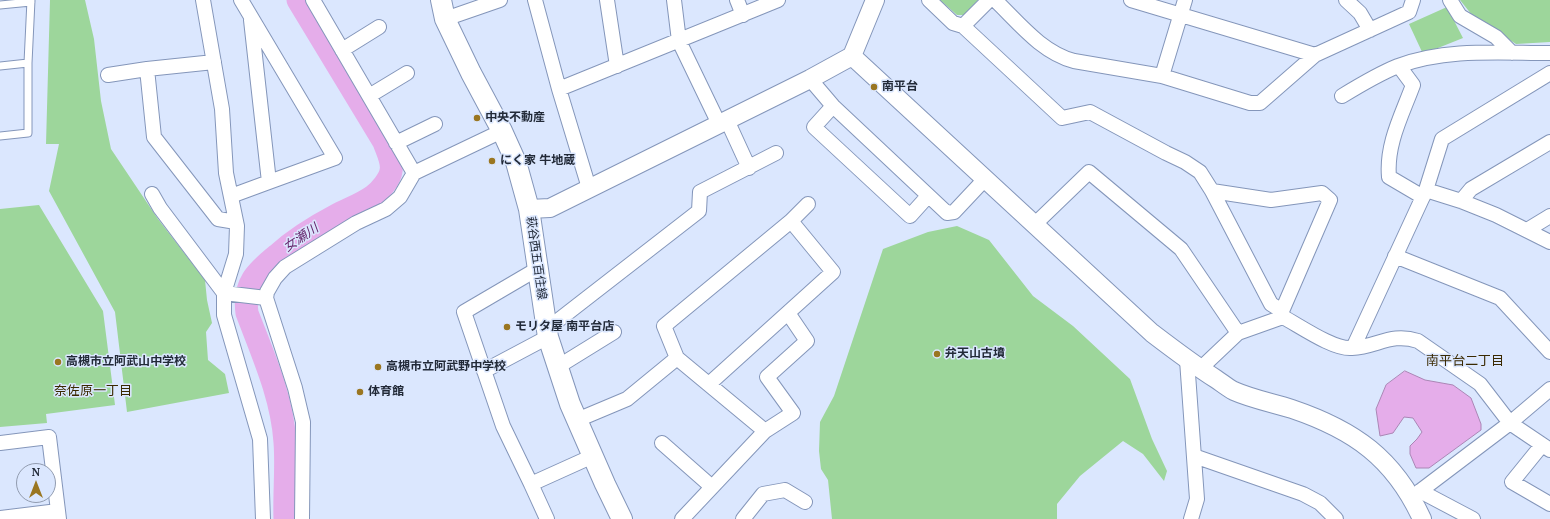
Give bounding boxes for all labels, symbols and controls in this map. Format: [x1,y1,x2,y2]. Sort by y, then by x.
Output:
place label: 南平台 [882,80,918,94]
marker: 南平台 [869,82,879,92]
place label: 中央不動産 [485,111,545,125]
marker: 中央不動産 [472,113,482,123]
place label: にく家 牛地蔵 [500,154,575,168]
marker: にく家 牛地蔵 [487,156,497,166]
street label: 萩谷西五百住線 [523,215,549,301]
water label: 女瀬川 [280,221,322,255]
place label: モリタ屋 南平台店 [515,320,614,334]
marker: モリタ屋 南平台店 [502,322,512,332]
place label: 弁天山古墳 [945,347,1005,361]
marker: 弁天山古墳 [932,349,942,359]
district label: 南平台二丁目 [1426,353,1504,369]
place label: 高槻市立阿武山中学校 [66,355,186,369]
marker: 高槻市立阿武山中学校 [53,357,63,367]
place label: 高槻市立阿武野中学校 [386,360,506,374]
marker: 高槻市立阿武野中学校 [373,362,383,372]
district label: 奈佐原一丁目 [54,383,132,399]
place label: 体育館 [368,385,404,399]
marker: 体育館 [355,387,365,397]
north arrow [16,463,56,503]
text: N [32,465,40,479]

